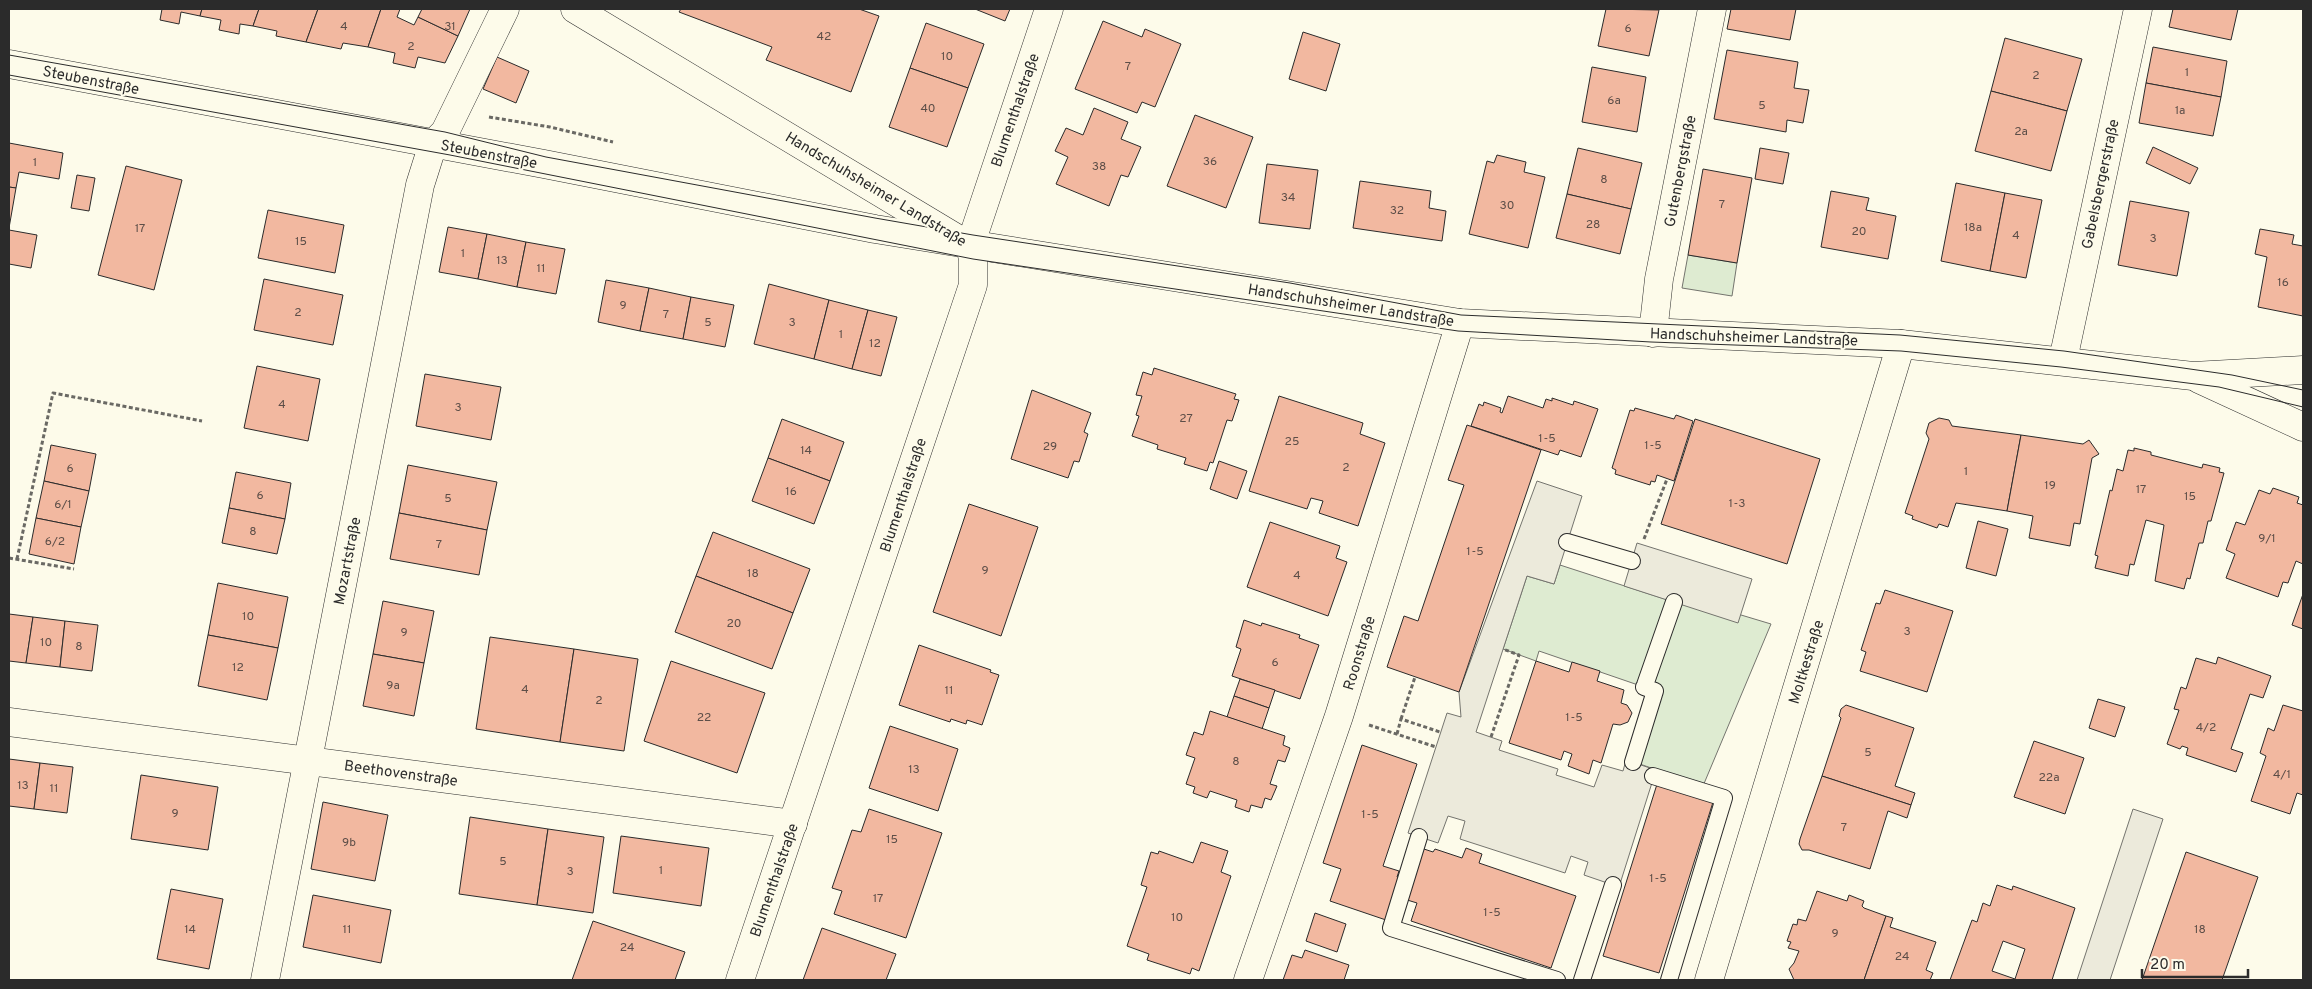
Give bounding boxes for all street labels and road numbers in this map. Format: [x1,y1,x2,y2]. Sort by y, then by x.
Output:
street label: Blumenthalstraße [988,51,1045,170]
street label: Steubenstraße [41,63,141,100]
street label: Gutenbergstraße [1661,114,1702,229]
street label: Gabelsbergerstraße [2078,118,2125,251]
street label: Handschuhsheimer Landstraße [781,128,969,252]
street label: Steubenstraße [439,137,539,174]
street label: Handschuhsheimer Landstraße [1246,281,1455,332]
street label: Handschuhsheimer Landstraße [1649,325,1858,352]
street label: Blumenthalstraße [877,436,932,555]
street label: Mozartstraße [331,516,366,607]
street label: Roonstraße [1340,614,1381,693]
street label: Moltkestraße [1786,618,1829,707]
street label: Beethovenstraße [343,757,459,792]
street label: Blumenthalstraße [747,821,804,940]

